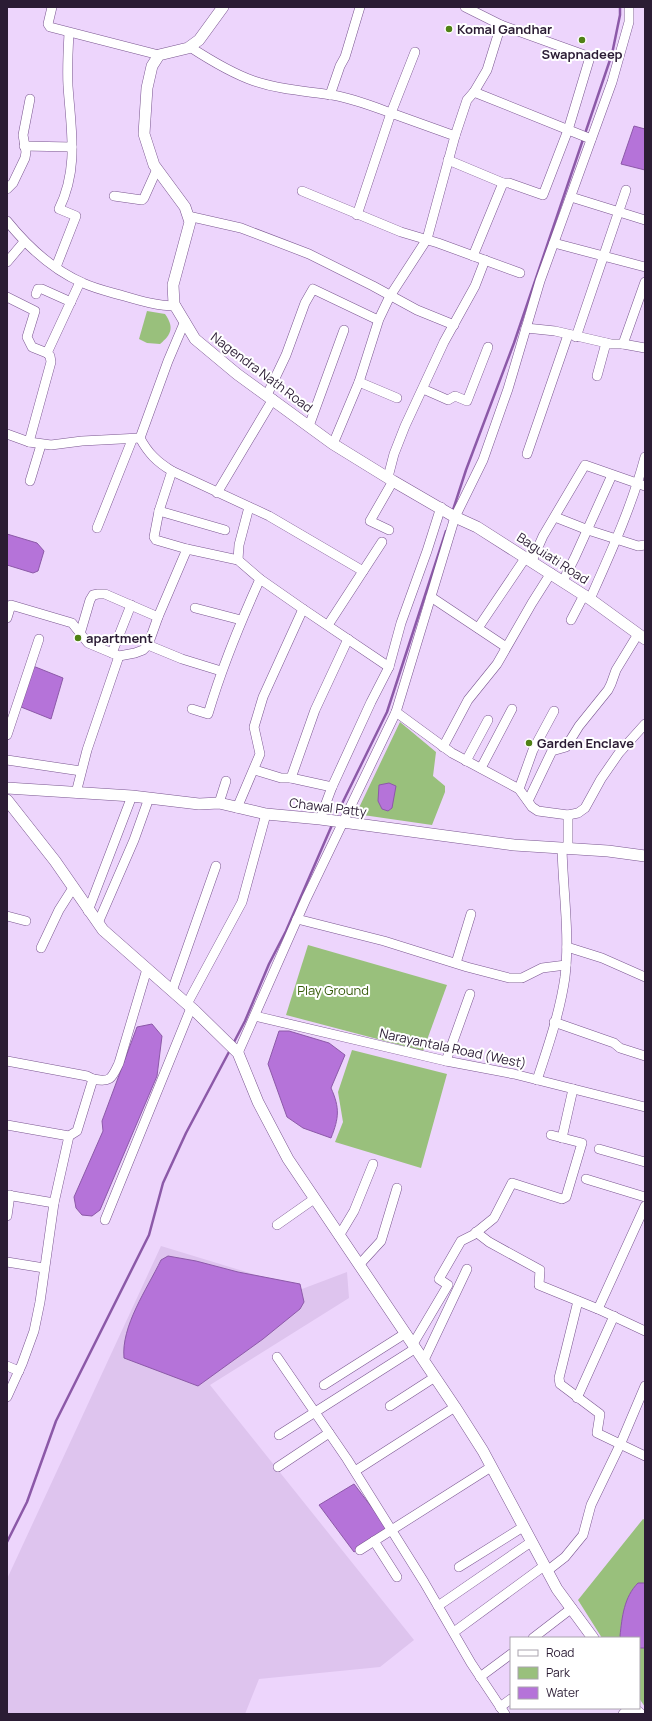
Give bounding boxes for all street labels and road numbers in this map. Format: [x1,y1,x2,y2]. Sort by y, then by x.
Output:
street label: Nagendra Nath Road [207,328,317,416]
street label: Baguiati Road [513,528,593,588]
street label: Chawal Patty [288,793,368,821]
street label: Narayantala Road (West) [378,1024,528,1072]

